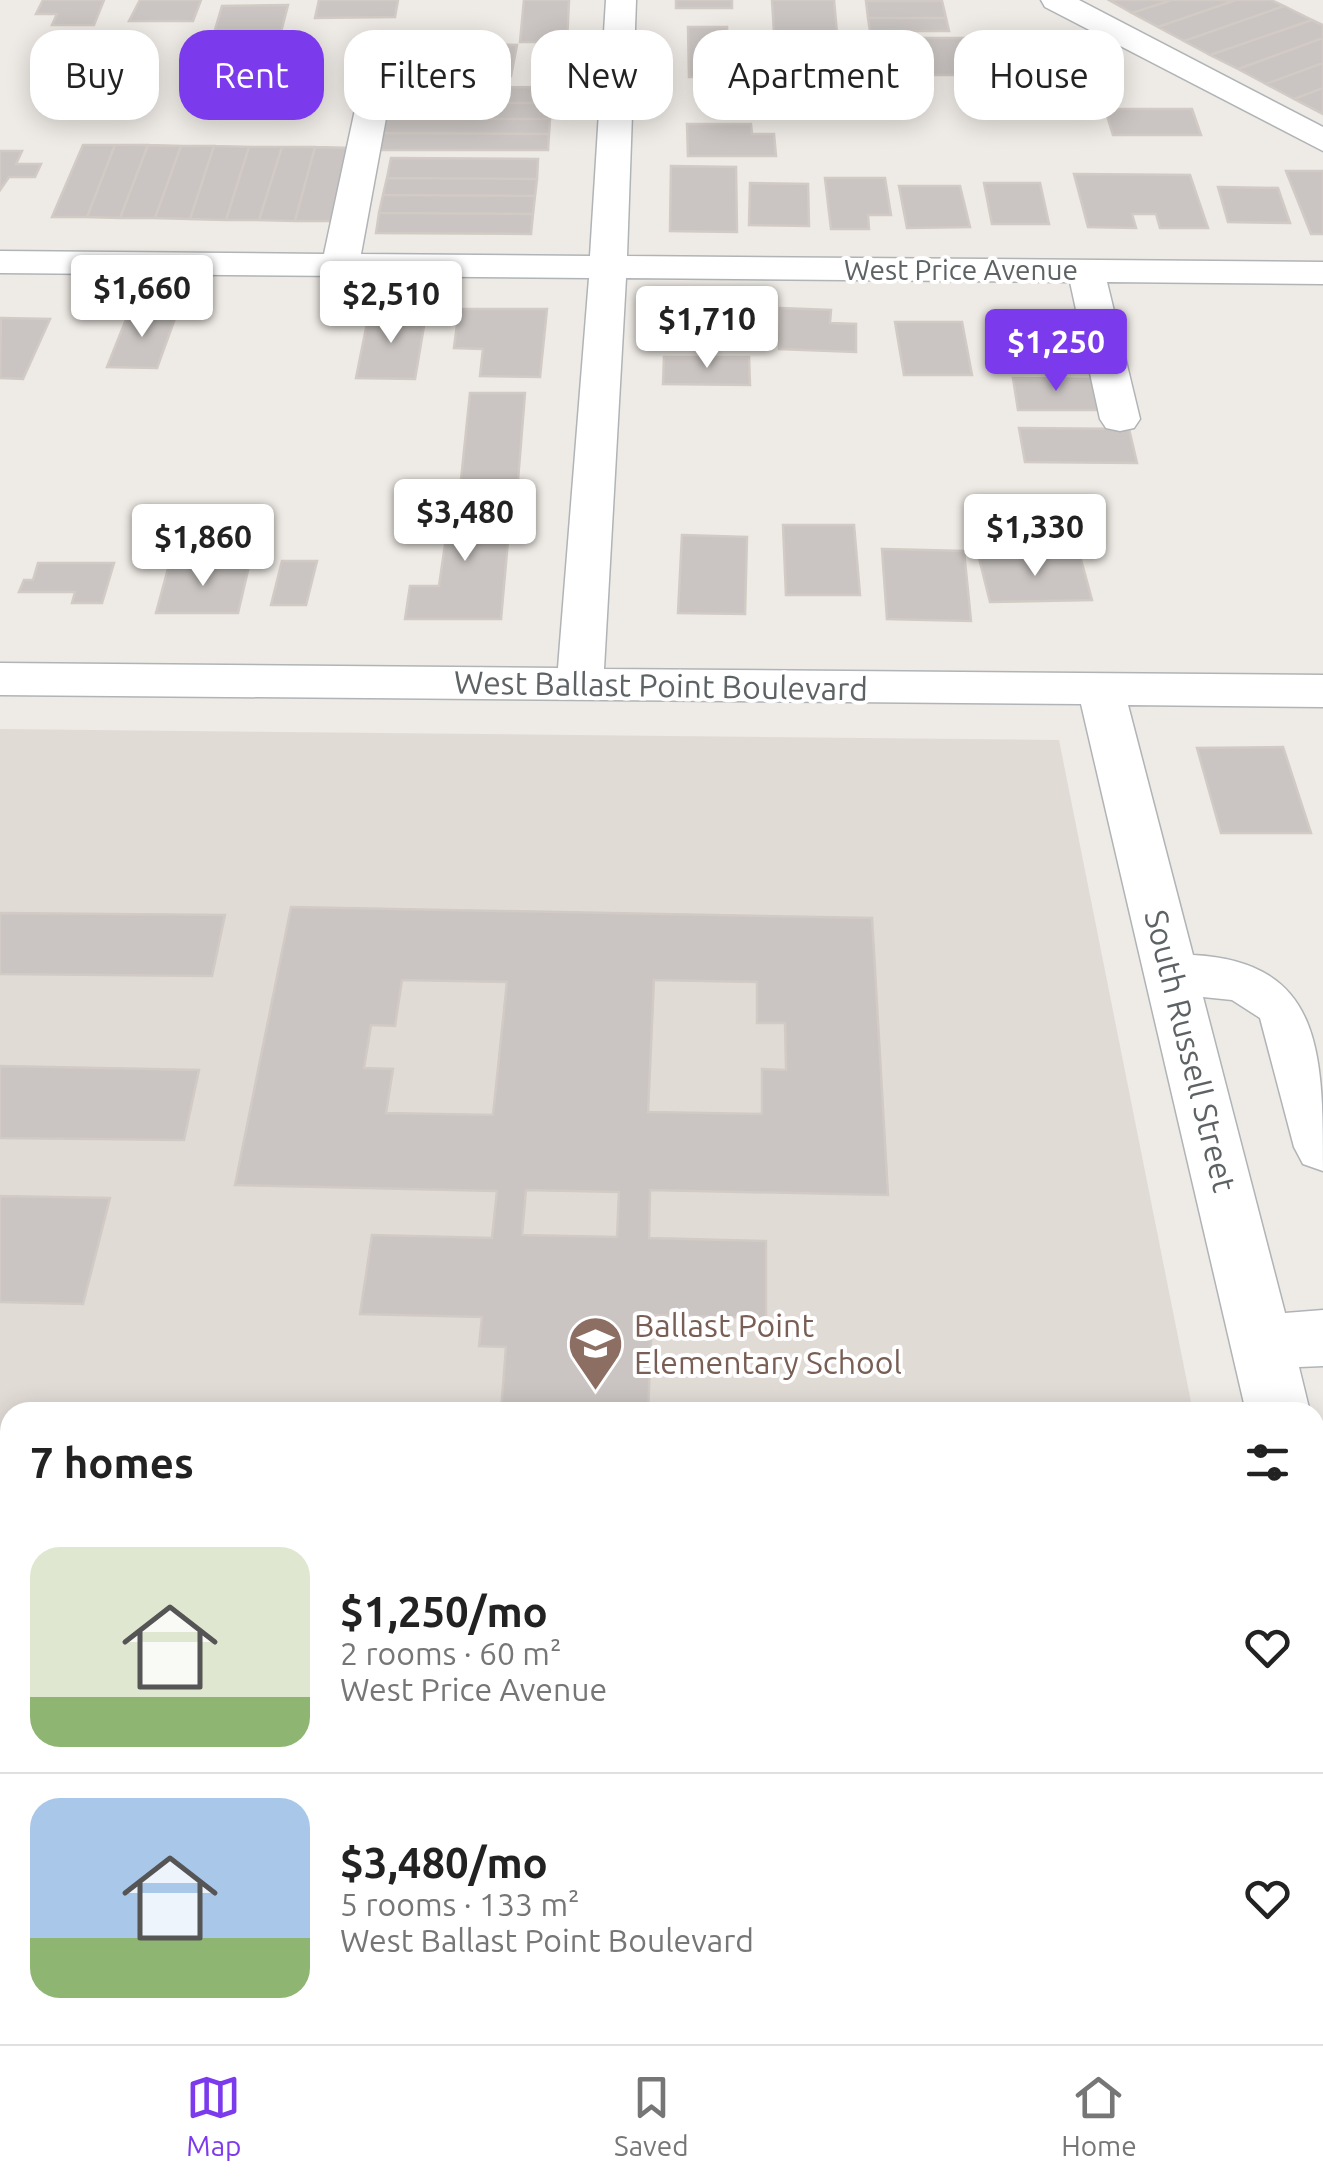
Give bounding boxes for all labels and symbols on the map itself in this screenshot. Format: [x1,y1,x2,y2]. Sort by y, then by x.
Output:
street label: West Price Avenue [844,254,1078,285]
pin: $1,660 [61,255,223,340]
pin: $2,510 [310,261,472,346]
pin: $1,710 [626,286,788,371]
pin: $1,250 [975,309,1137,394]
pin: $3,480 [384,479,546,564]
pin: $1,330 [954,494,1116,579]
pin: $1,860 [122,504,284,589]
street label: West Ballast Point Boulevard [454,663,868,707]
street label: South Russell Street [1139,906,1243,1196]
place label: Ballast Point Elementary School [634,1307,902,1380]
school or university icon: Ballast Point Elementary School [565,1314,625,1393]

